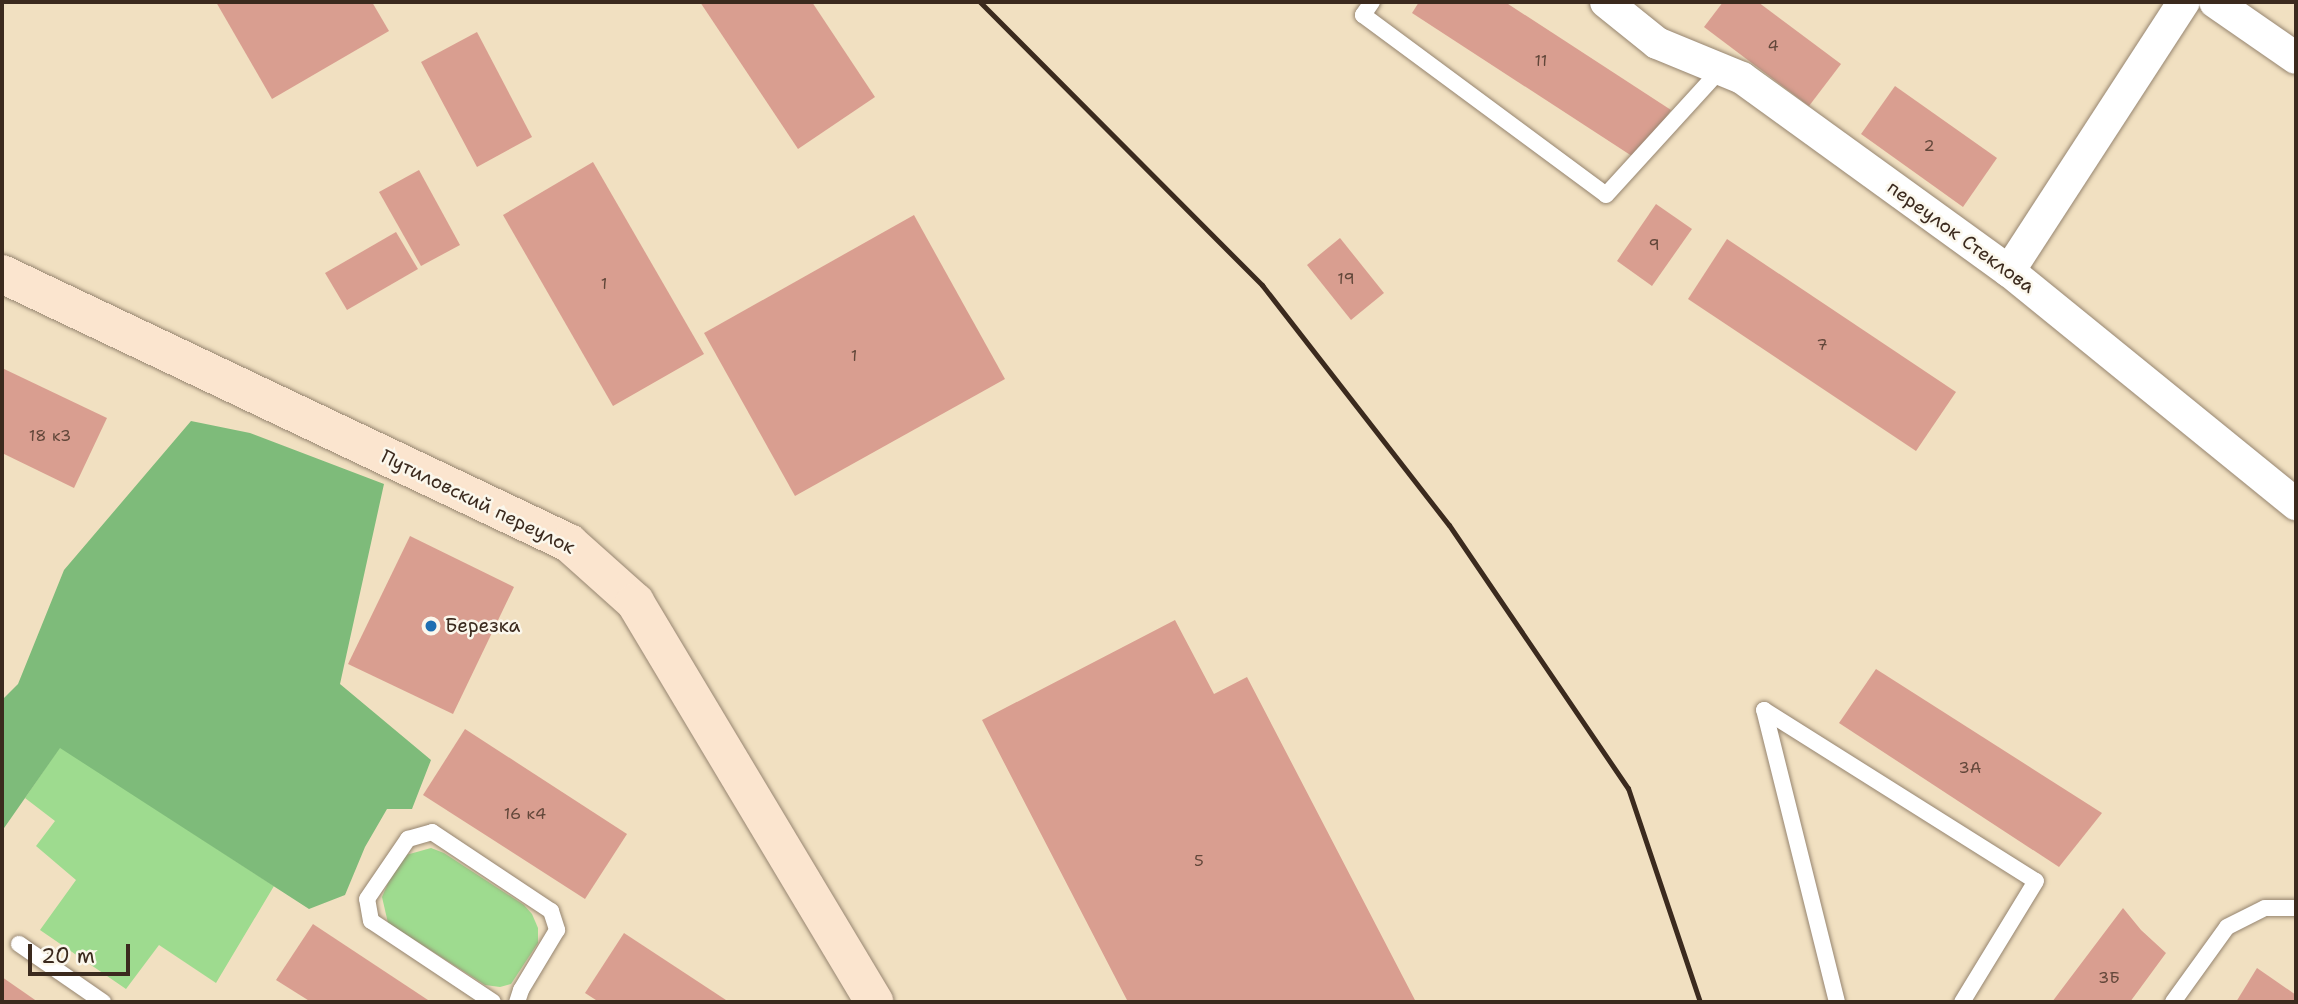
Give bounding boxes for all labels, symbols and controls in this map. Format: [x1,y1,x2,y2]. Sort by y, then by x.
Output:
house number: 4 [1767,36,1779,56]
house number: 11 [1535,51,1547,71]
house number: 2 [1923,136,1935,156]
street label: переулок Стеклова [1883,176,2039,298]
house number: 9 [1648,235,1660,255]
house number: 19 [1337,269,1355,289]
house number: 1 [601,274,607,294]
house number: 7 [1816,335,1828,355]
house number: 1 [851,346,857,366]
house number: 18 к3 [29,426,71,446]
street label: Путиловский переулок [377,445,579,559]
place label: Березка [445,615,520,637]
marker: Березка [423,618,439,634]
house number: 3А [1959,758,1981,778]
house number: 16 к4 [504,804,546,824]
house number: 5 [1194,851,1204,871]
scale bar [32,930,133,974]
text: 20 m [41,942,95,970]
house number: 3Б [2098,968,2120,988]

